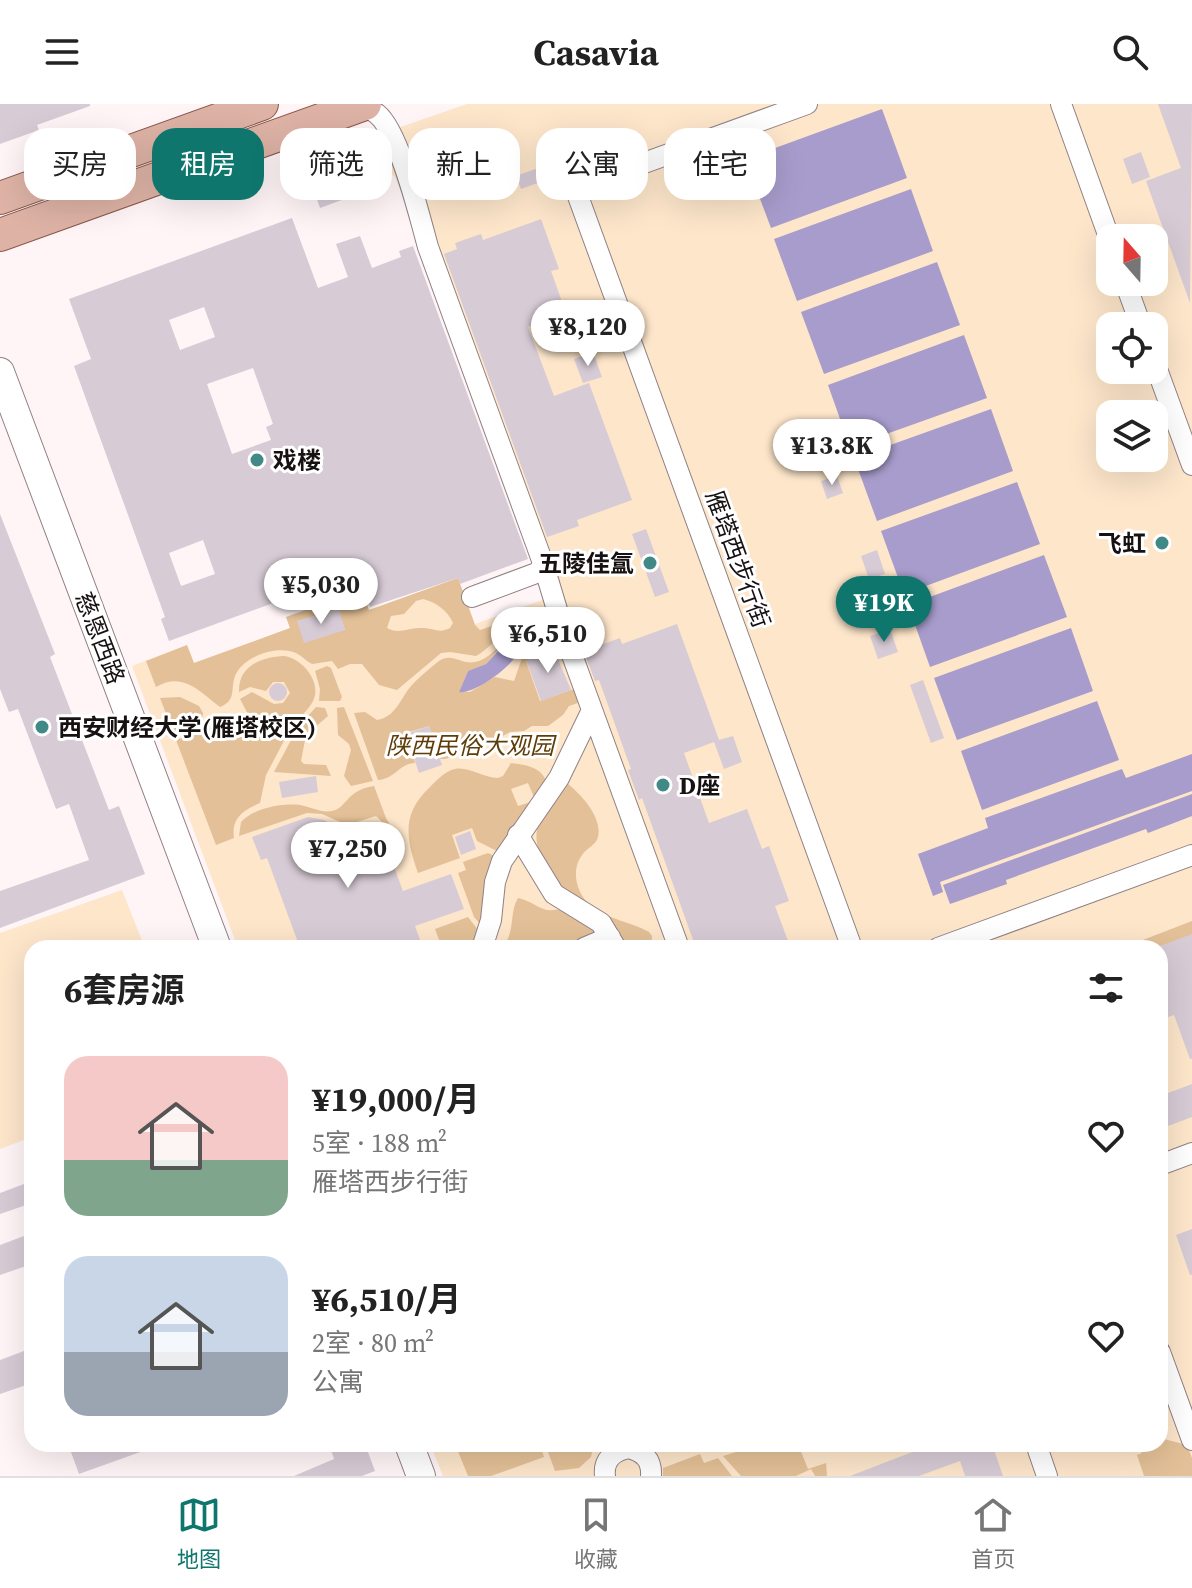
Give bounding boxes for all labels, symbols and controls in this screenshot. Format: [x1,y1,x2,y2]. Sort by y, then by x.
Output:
text: Casavia [533,28,659,77]
icon: menu [40,30,84,74]
icon: search [1108,30,1152,74]
chip: 买房 [24,128,136,200]
chip: 租房 [152,128,264,200]
chip: 筛选 [280,128,392,200]
chip: 新上 [408,128,520,200]
chip: 公寓 [536,128,648,200]
chip: 住宅 [664,128,776,200]
north arrow [1096,224,1168,296]
map controls [1096,224,1168,472]
pin: ¥8,120 [523,300,653,368]
text: ¥8,120 [549,308,627,344]
button: locate [1096,312,1168,384]
button: layers [1096,400,1168,472]
pin: ¥13.8K [767,419,897,487]
text: ¥13.8K [791,427,873,463]
place label: 戏楼 [273,444,321,477]
marker: 戏楼 [248,451,266,469]
street label: 雁塔西步行街 [698,486,778,632]
place label: 飞虹 [1098,527,1146,560]
marker: 飞虹 [1153,534,1171,552]
place label: 五陵佳氲 [538,547,634,580]
marker: 五陵佳氲 [641,554,659,572]
pin: ¥5,030 [256,558,386,626]
text: ¥5,030 [282,566,360,602]
pin: ¥19K [837,576,931,644]
text: ¥19K [854,584,914,620]
street label: 慈恩西路 [67,587,133,689]
pin: ¥6,510 [483,607,613,675]
text: ¥6,510 [509,615,587,651]
place label: 西安财经大学(雁塔校区) [58,711,316,744]
marker: 西安财经大学(雁塔校区) [33,718,51,736]
park label: 陕西民俗大观园 [386,729,557,762]
place label: D座 [679,769,720,802]
marker: D座 [654,776,672,794]
pin: ¥7,250 [283,822,413,890]
text: ¥7,250 [309,830,387,866]
icon: filters [1084,966,1128,1010]
text: 6套房源 [64,967,184,1013]
text: ¥19,000/月 [312,1076,480,1122]
icon: home [128,1088,224,1184]
icon: heart [1084,1114,1128,1158]
text: 5室 · 188 m² [312,1125,447,1161]
text: 雁塔西步行街 [312,1164,468,1200]
text: ¥6,510/月 [312,1276,462,1322]
icon: home [128,1288,224,1384]
icon: heart [1084,1314,1128,1358]
text: 2室 · 80 m² [312,1325,434,1361]
text: 公寓 [312,1364,364,1400]
tab: 地图 [177,1493,221,1574]
tab: 收藏 [574,1493,618,1574]
tab: 首页 [971,1493,1015,1574]

